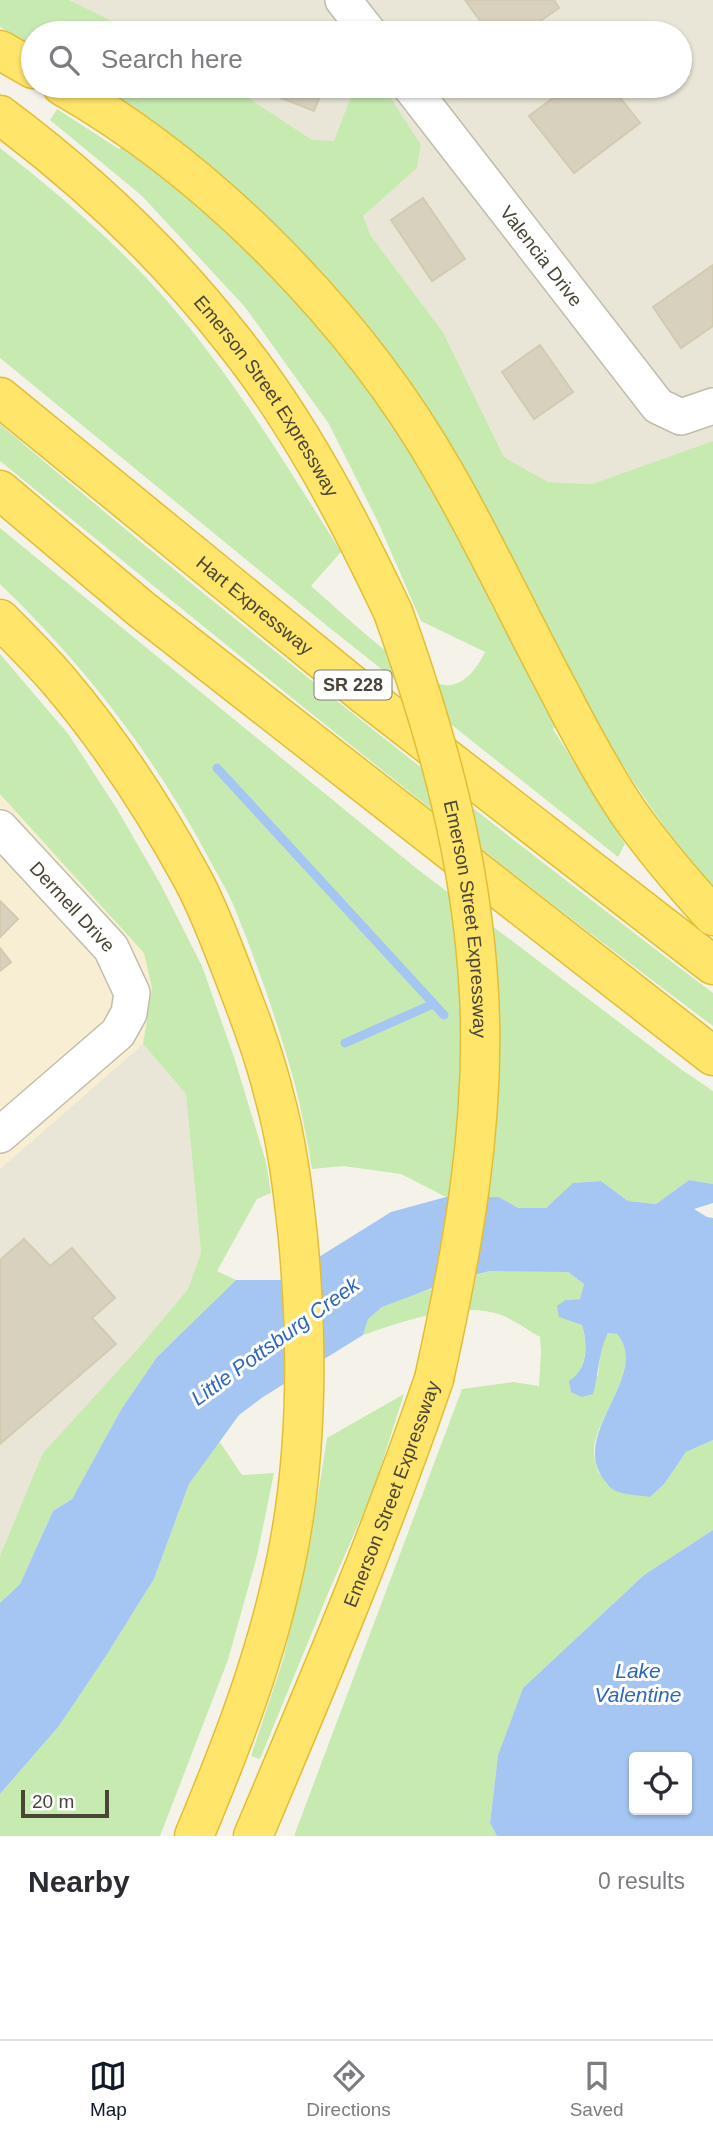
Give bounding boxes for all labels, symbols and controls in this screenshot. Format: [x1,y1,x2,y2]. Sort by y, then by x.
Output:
search box [21,21,692,98]
icon: search [45,41,83,79]
text: Search here [101,44,243,74]
street label: Valencia Drive [496,202,587,310]
street label: Emerson Street Expressway [190,291,343,500]
street label: Hart Expressway [193,552,317,659]
road number: SR 228 [314,670,392,700]
street label: Emerson Street Expressway [440,798,491,1039]
street label: Dermell Drive [26,857,119,956]
water label: Little Pottsburg Creek [187,1271,365,1410]
street label: Emerson Street Expressway [339,1378,443,1610]
water label: Lake Valentine [595,1659,681,1706]
map controls [629,1752,692,1815]
button: locate [629,1752,692,1815]
scale bar [21,1787,108,1819]
text: 20 m [32,1791,74,1812]
text: Nearby [28,1865,130,1898]
text: 0 results [598,1868,685,1894]
tab: Map [89,2057,127,2121]
tab: Directions [306,2057,391,2121]
tab: Saved [570,2057,624,2121]

